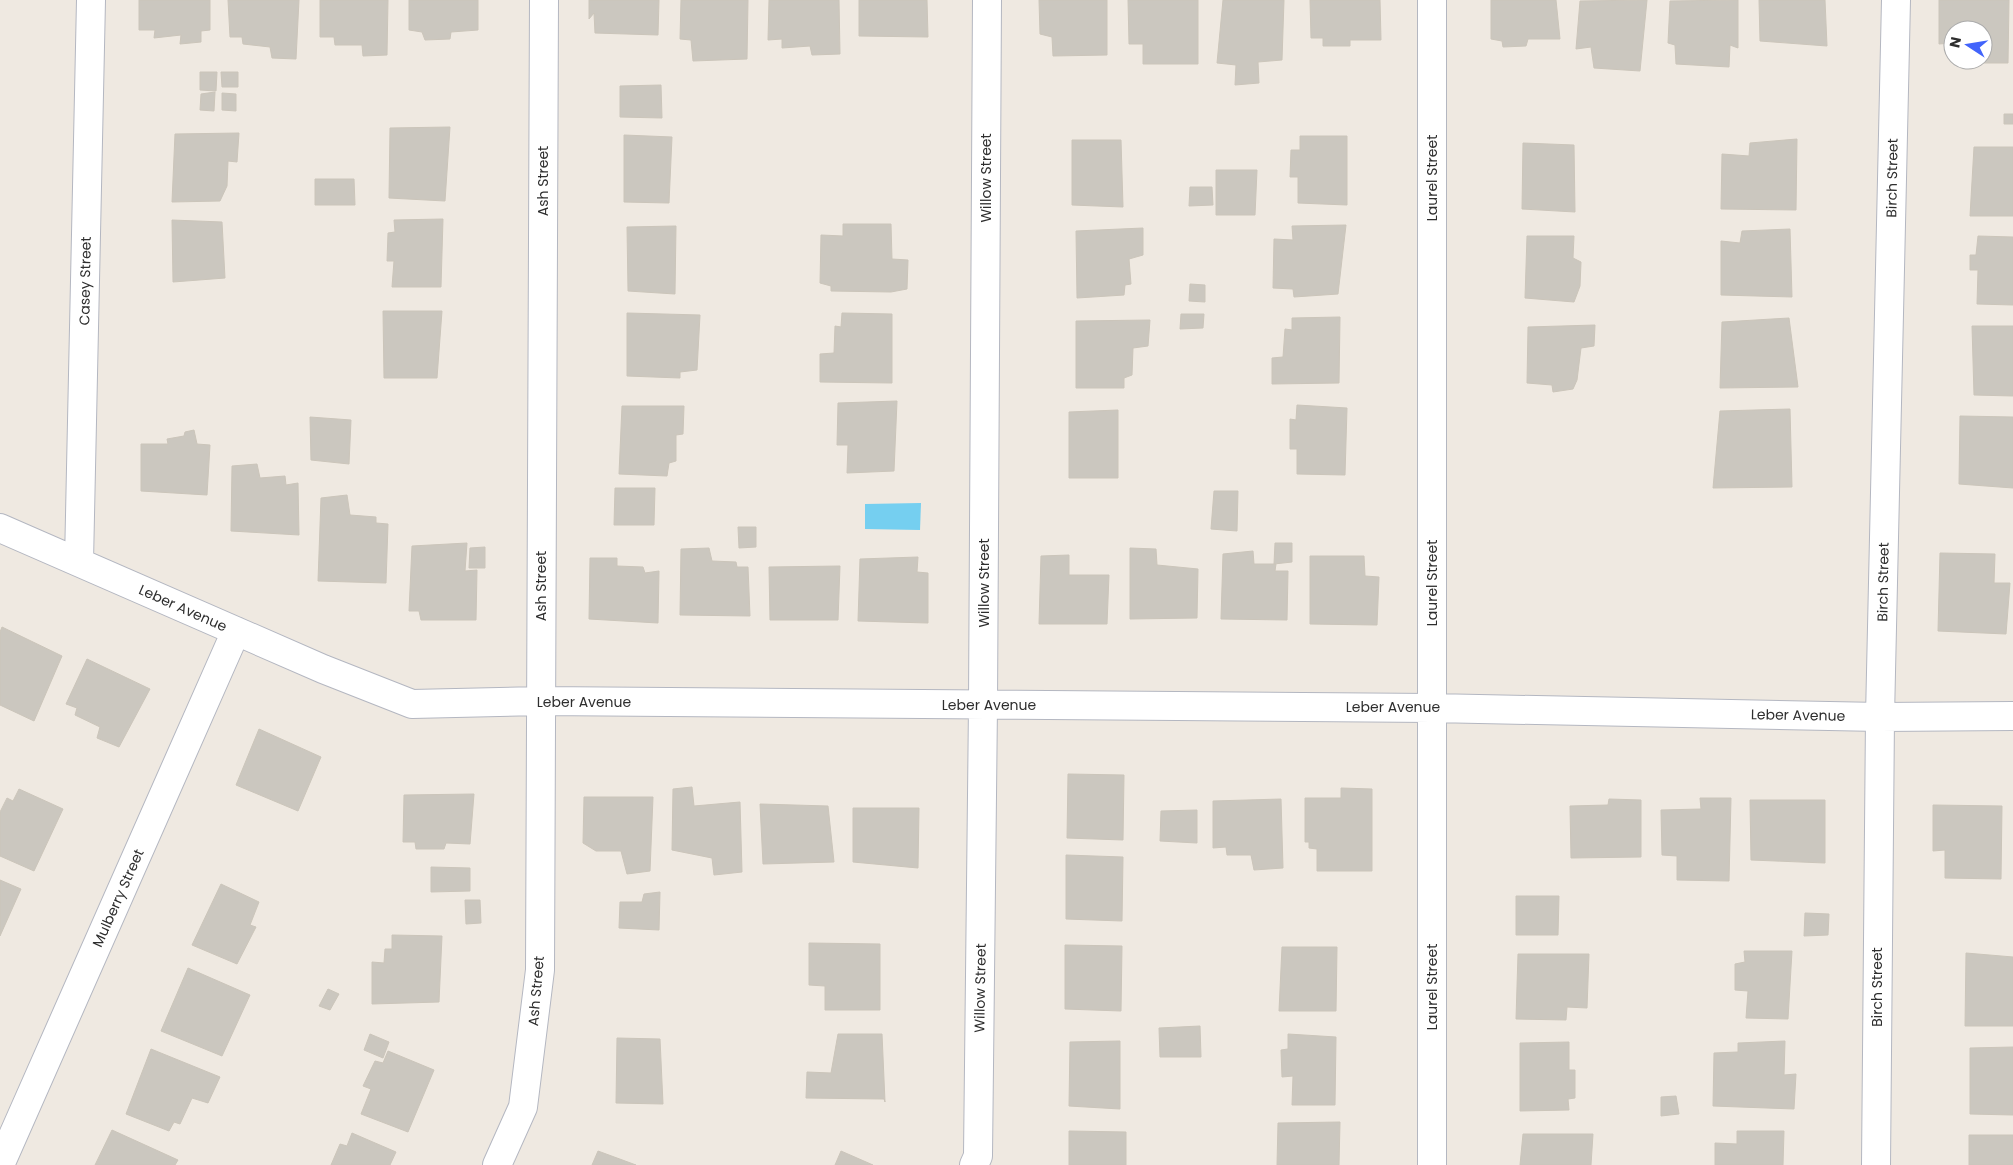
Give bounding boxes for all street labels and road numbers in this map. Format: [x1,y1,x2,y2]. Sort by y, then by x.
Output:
street label: Willow Street [976,133,996,223]
street label: Laurel Street [1422,135,1442,221]
street label: Birch Street [1881,138,1903,218]
street label: Ash Street [533,146,553,216]
street label: Casey Street [74,236,96,326]
street label: Willow Street [974,538,994,628]
street label: Laurel Street [1422,540,1442,626]
street label: Birch Street [1872,542,1894,622]
street label: Ash Street [531,551,551,621]
street label: Leber Avenue [136,580,230,636]
street label: Leber Avenue [537,692,632,712]
street label: Leber Avenue [942,695,1037,715]
street label: Leber Avenue [1346,697,1441,717]
street label: Leber Avenue [1751,704,1846,726]
street label: Mulberry Street [87,846,149,950]
street label: Willow Street [969,943,991,1033]
street label: Laurel Street [1422,944,1442,1030]
street label: Birch Street [1867,947,1887,1027]
street label: Ash Street [523,955,549,1027]

